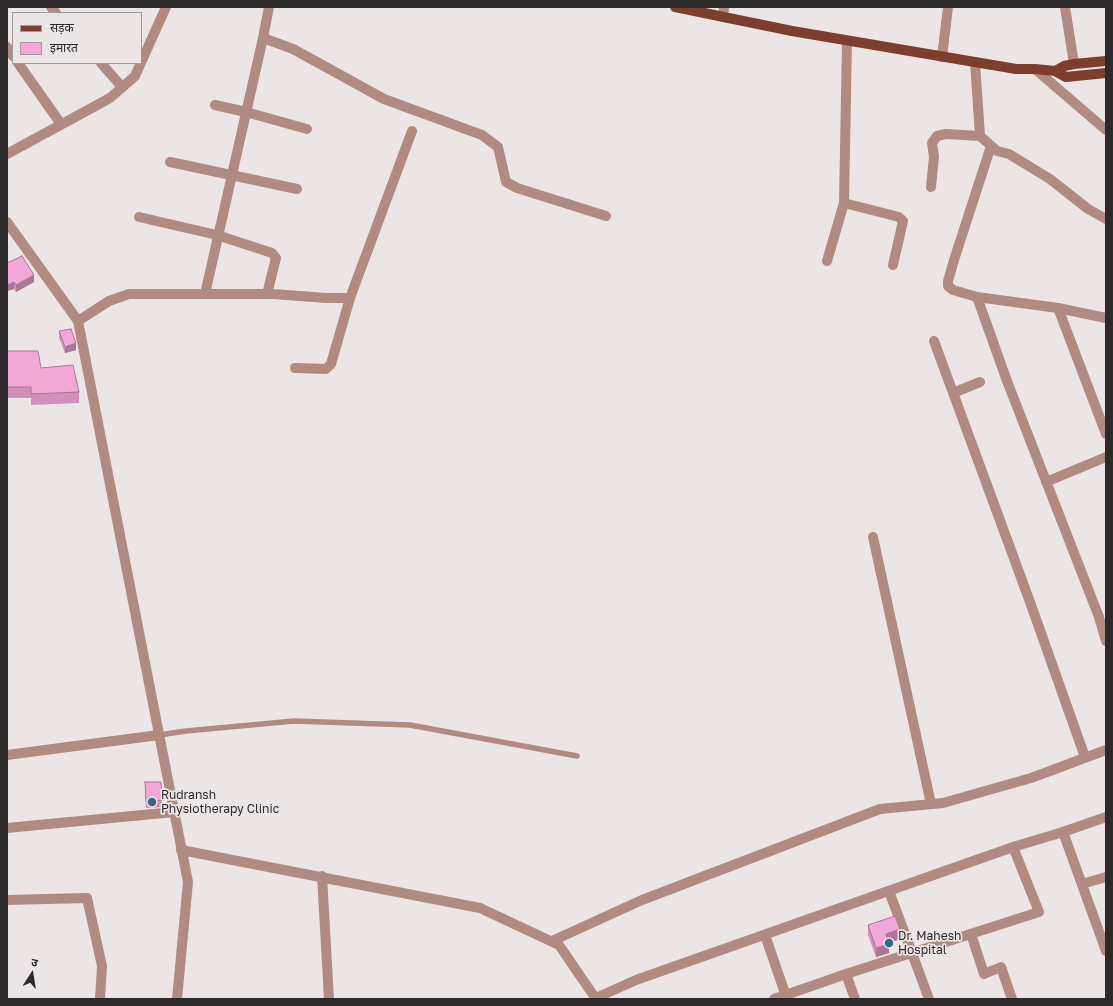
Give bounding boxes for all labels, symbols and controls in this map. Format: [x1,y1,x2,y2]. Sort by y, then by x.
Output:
legend [12,12,142,64]
text: सड़क [50,20,74,35]
text: इमारत [50,40,78,55]
place label: Rudransh Physiotherapy Clinic [161,788,279,816]
marker: Rudransh Physiotherapy Clinic [146,796,158,808]
place label: Dr. Mahesh Hospital [898,929,961,957]
marker: Dr. Mahesh Hospital [883,937,895,949]
north arrow [12,954,52,994]
text: उ [30,955,39,969]

